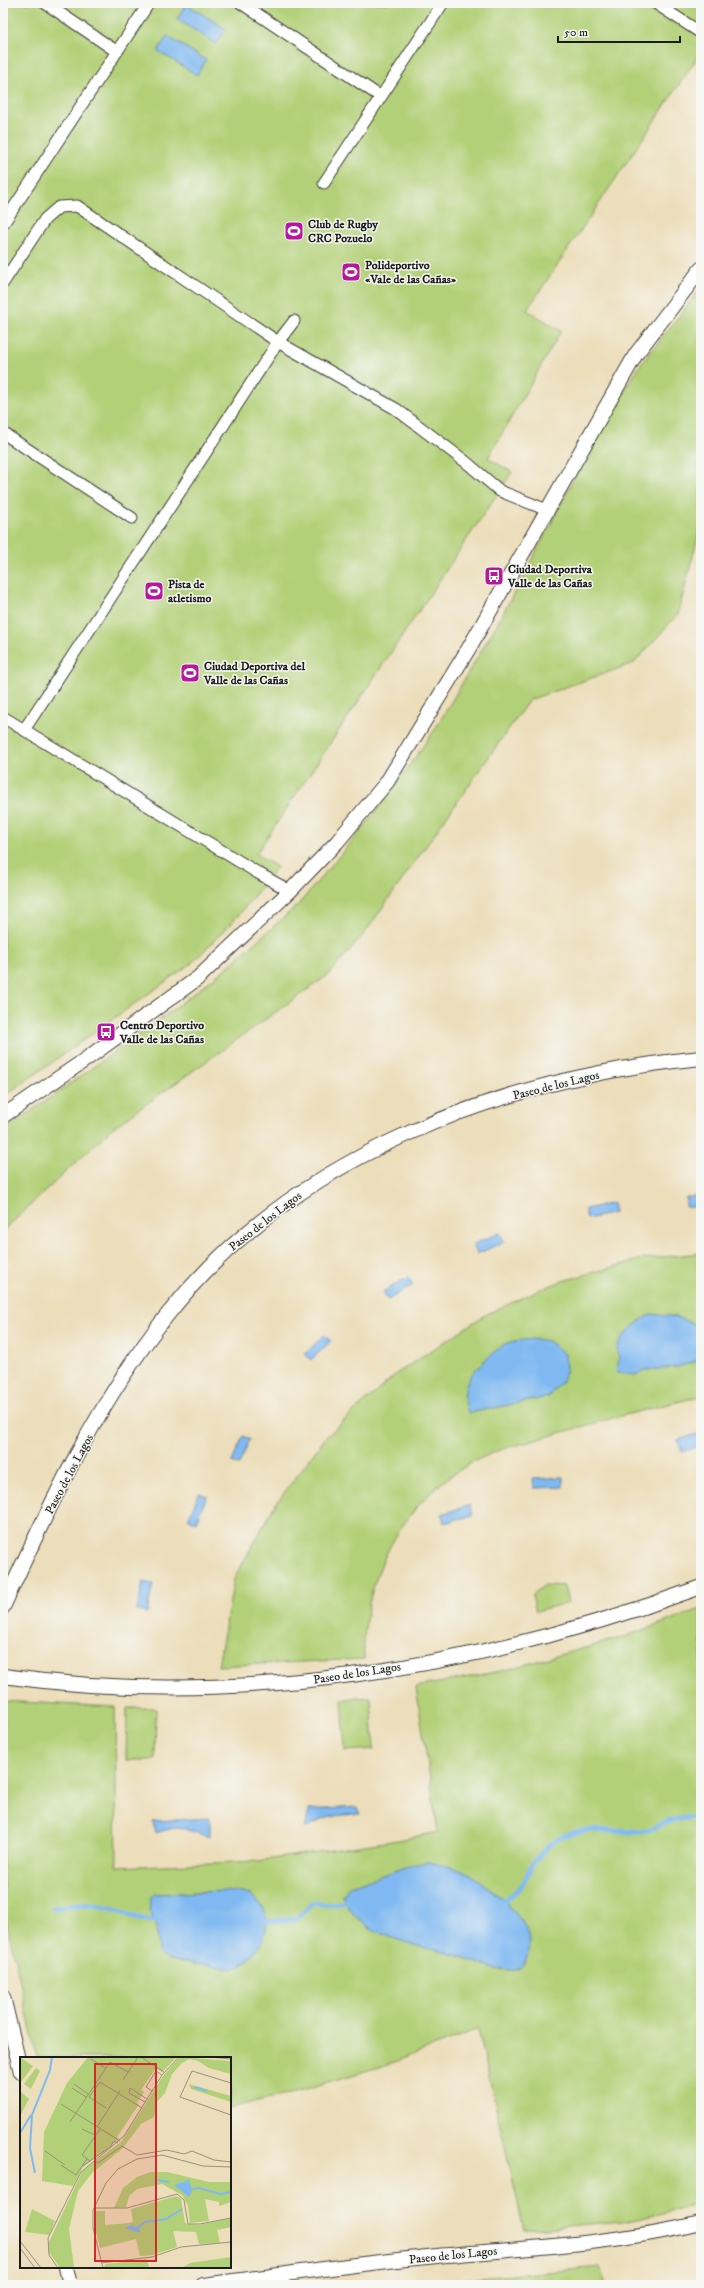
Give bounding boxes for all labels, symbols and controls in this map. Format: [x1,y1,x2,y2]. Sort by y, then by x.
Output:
scale bar [558,18,680,44]
text: 50 m [564,25,588,40]
place label: Club de Rugby CRC Pozuelo [308,217,378,246]
sports icon: Club de Rugby CRC Pozuelo [283,220,305,242]
place label: Polideportivo «Vale de las Cañas» [365,258,457,287]
sports icon: Polideportivo «Vale de las Cañas» [340,261,362,283]
place label: Ciudad Deportiva Valle de las Cañas [507,562,593,591]
bus stop icon: Ciudad Deportiva Valle de las Cañas [483,565,505,587]
place label: Pista de atletismo [168,577,211,606]
sports icon: Pista de atletismo [143,580,165,602]
place label: Ciudad Deportiva del Valle de las Cañas [203,659,305,688]
sports icon: Ciudad Deportiva del Valle de las Cañas [179,662,201,684]
place label: Centro Deportivo Valle de las Cañas [119,1018,204,1047]
bus stop icon: Centro Deportivo Valle de las Cañas [95,1021,117,1043]
street label: Paseo de los Lagos [511,1068,601,1103]
street label: Paseo de los Lagos [226,1188,305,1255]
street label: Paseo de los Lagos [42,1432,97,1517]
street label: Paseo de los Lagos [312,1659,402,1688]
inset map [20,2057,231,2268]
street label: Paseo de los Lagos [408,2243,498,2268]

